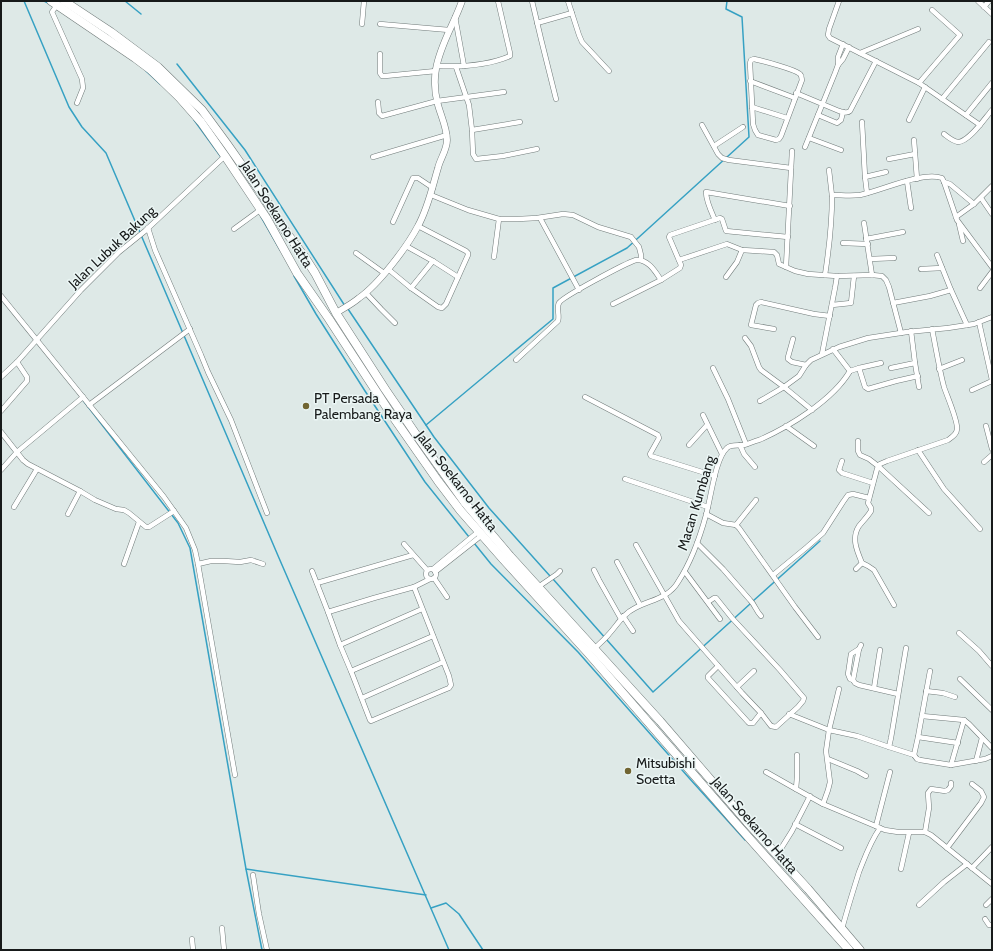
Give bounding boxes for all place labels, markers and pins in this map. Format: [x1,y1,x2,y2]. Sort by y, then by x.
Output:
place label: PT Persada Palembang Raya [314,389,412,423]
marker: PT Persada Palembang Raya [301,401,311,411]
place label: Mitsubishi Soetta [636,754,695,788]
marker: Mitsubishi Soetta [623,766,633,776]

